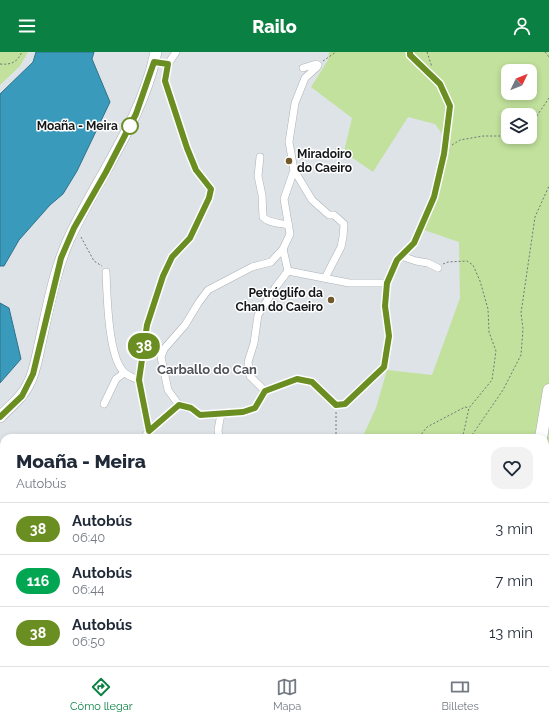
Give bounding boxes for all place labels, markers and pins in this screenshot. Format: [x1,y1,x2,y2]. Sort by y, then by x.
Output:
marker: Moaña - Meira [121,117,139,135]
place label: Moaña - Meira [37,119,118,133]
place label: Miradoiro do Caeiro [297,147,352,175]
marker: Miradoiro do Caeiro [284,156,294,166]
place label: Petróglifo da Chan do Caeiro [235,286,323,314]
marker: Petróglifo da Chan do Caeiro [326,295,336,305]

